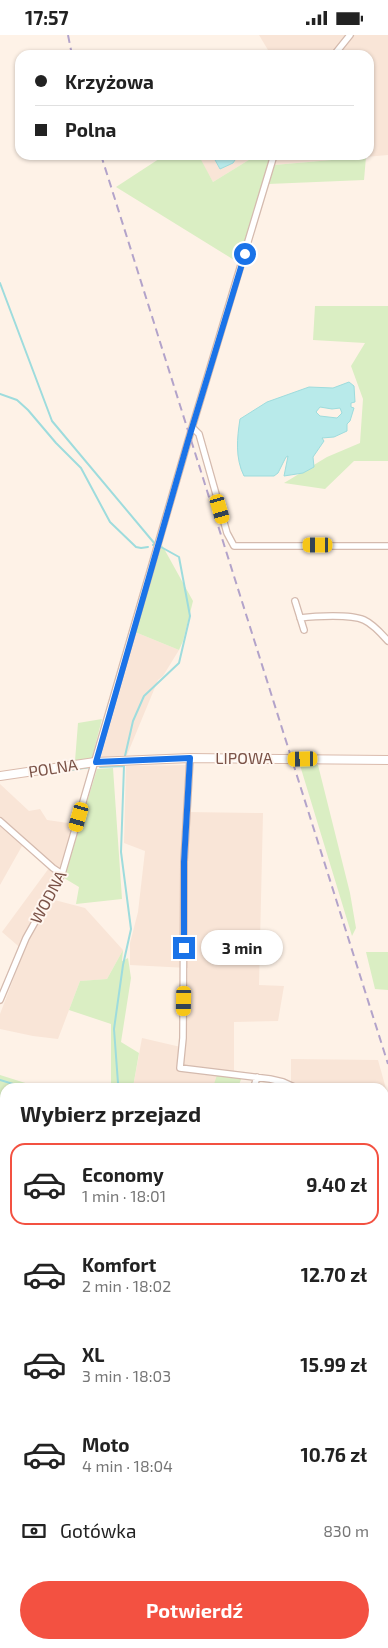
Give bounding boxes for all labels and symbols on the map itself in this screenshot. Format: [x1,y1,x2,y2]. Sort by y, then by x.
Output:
route start [234,243,256,265]
car [208,493,231,525]
car [303,538,333,553]
street label: LIPOWA [215,748,273,767]
car [287,751,318,767]
street label: POLNA [27,754,79,781]
car [67,801,90,833]
street label: WODNA [26,867,70,927]
callout: 3 min [202,931,284,965]
route end [173,937,195,959]
car [176,986,191,1016]

